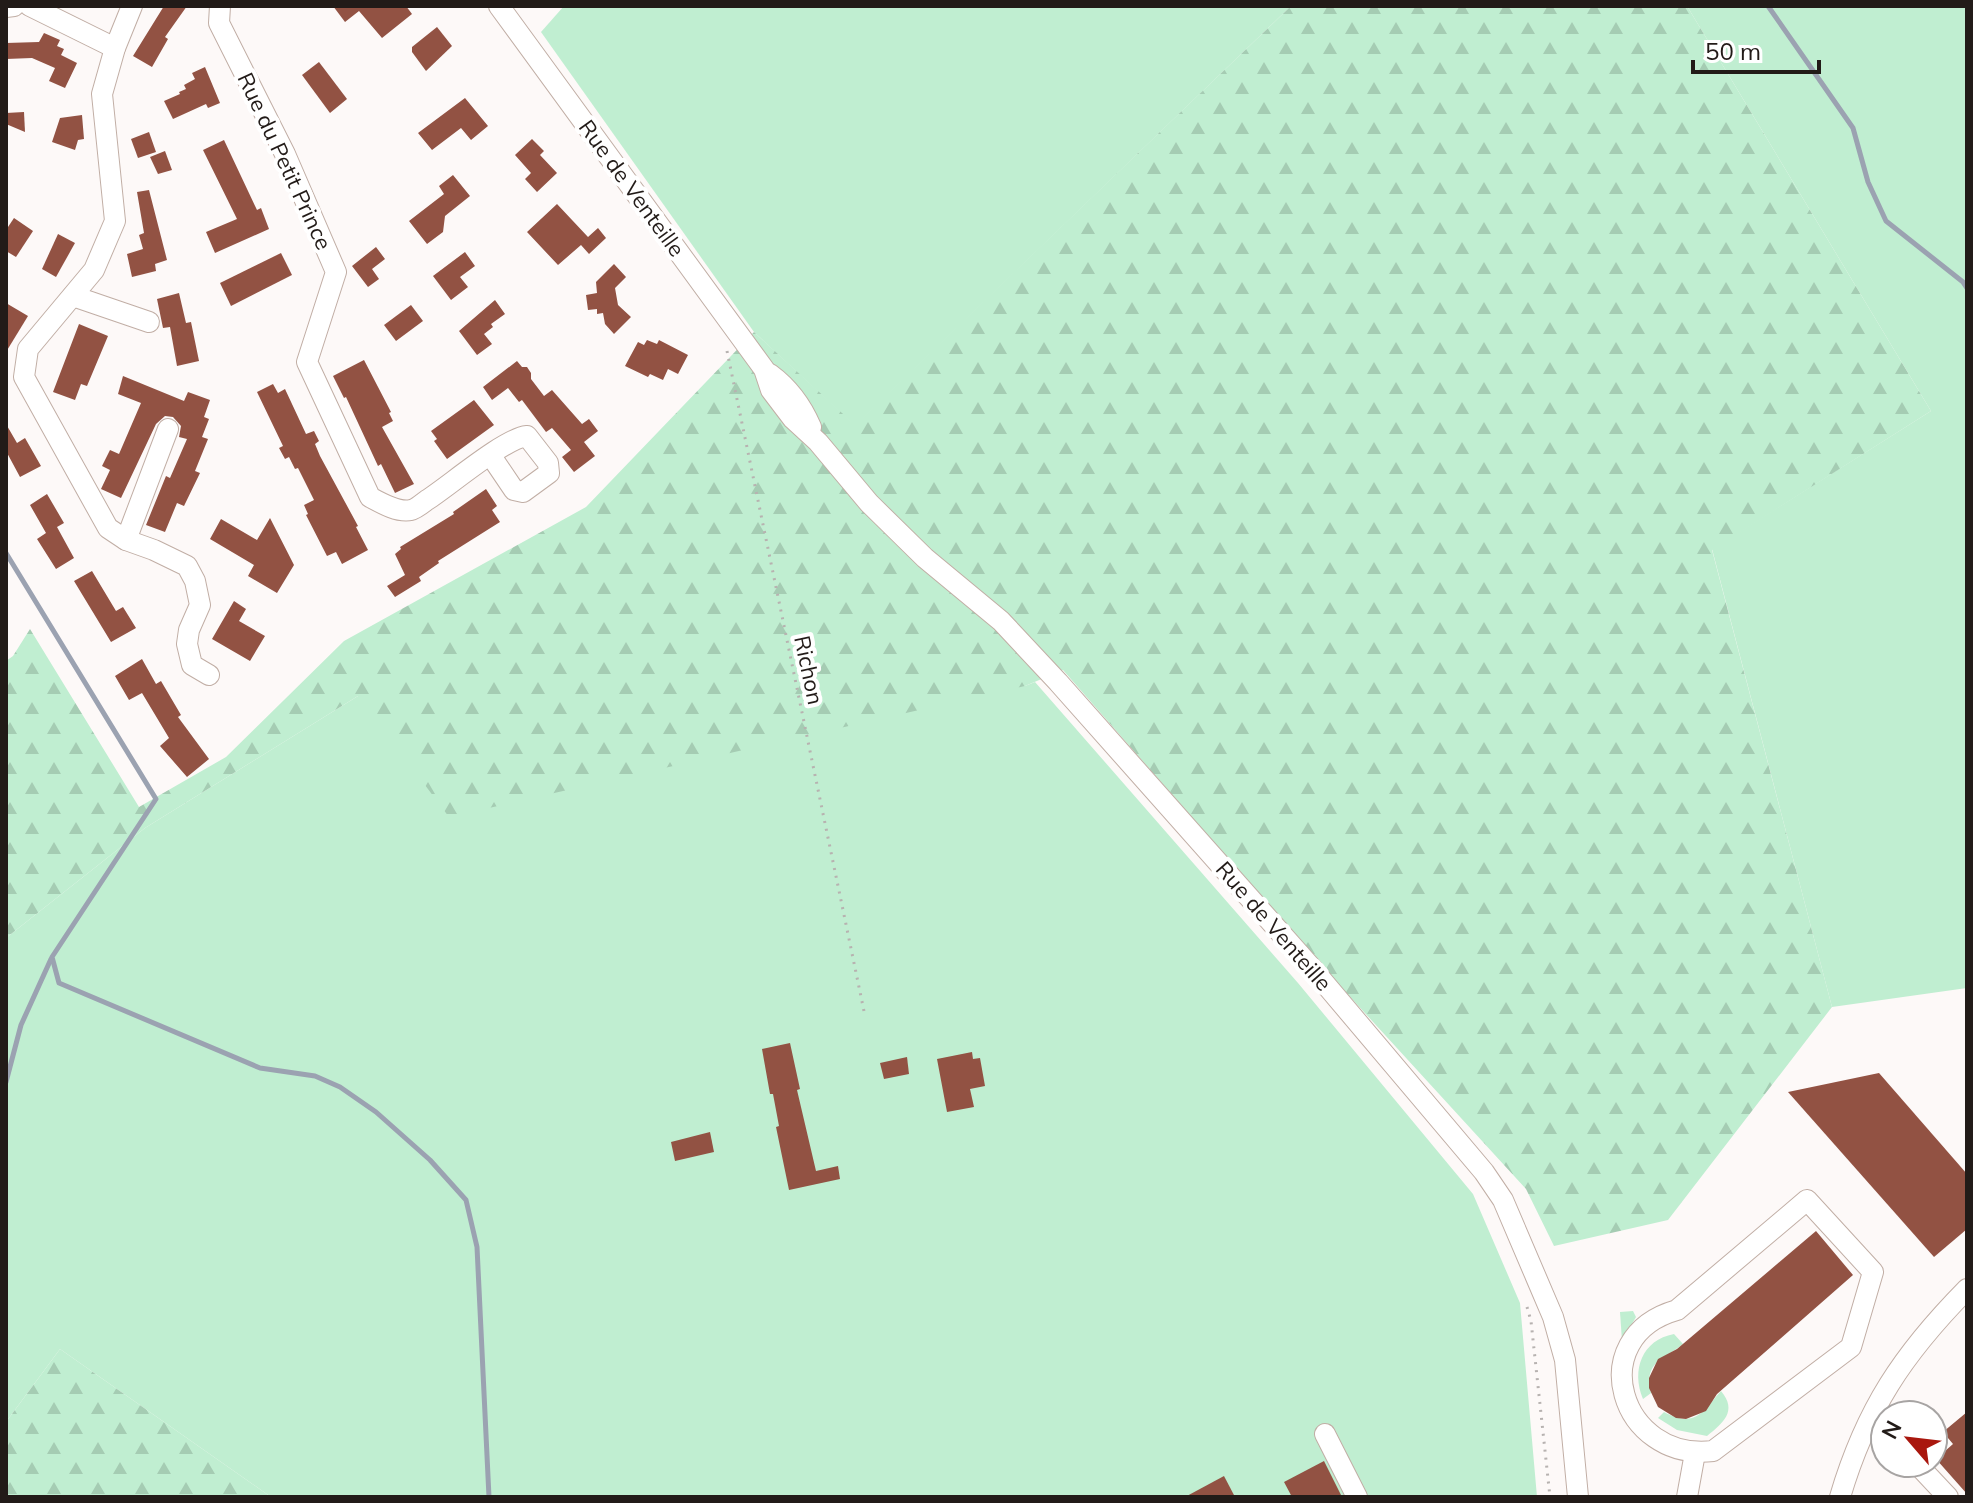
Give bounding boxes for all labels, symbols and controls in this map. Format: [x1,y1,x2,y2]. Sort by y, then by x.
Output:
scale bar [1693,24,1819,74]
text: 50 m [1705,36,1761,66]
street label: Rue du Petit Prince [232,68,338,254]
street label: Rue de Venteille [573,114,691,262]
street label: Richon [788,633,830,707]
street label: Rue de Venteille [1210,855,1338,997]
north arrow [1869,1399,1949,1479]
text: N [1875,1416,1908,1444]

